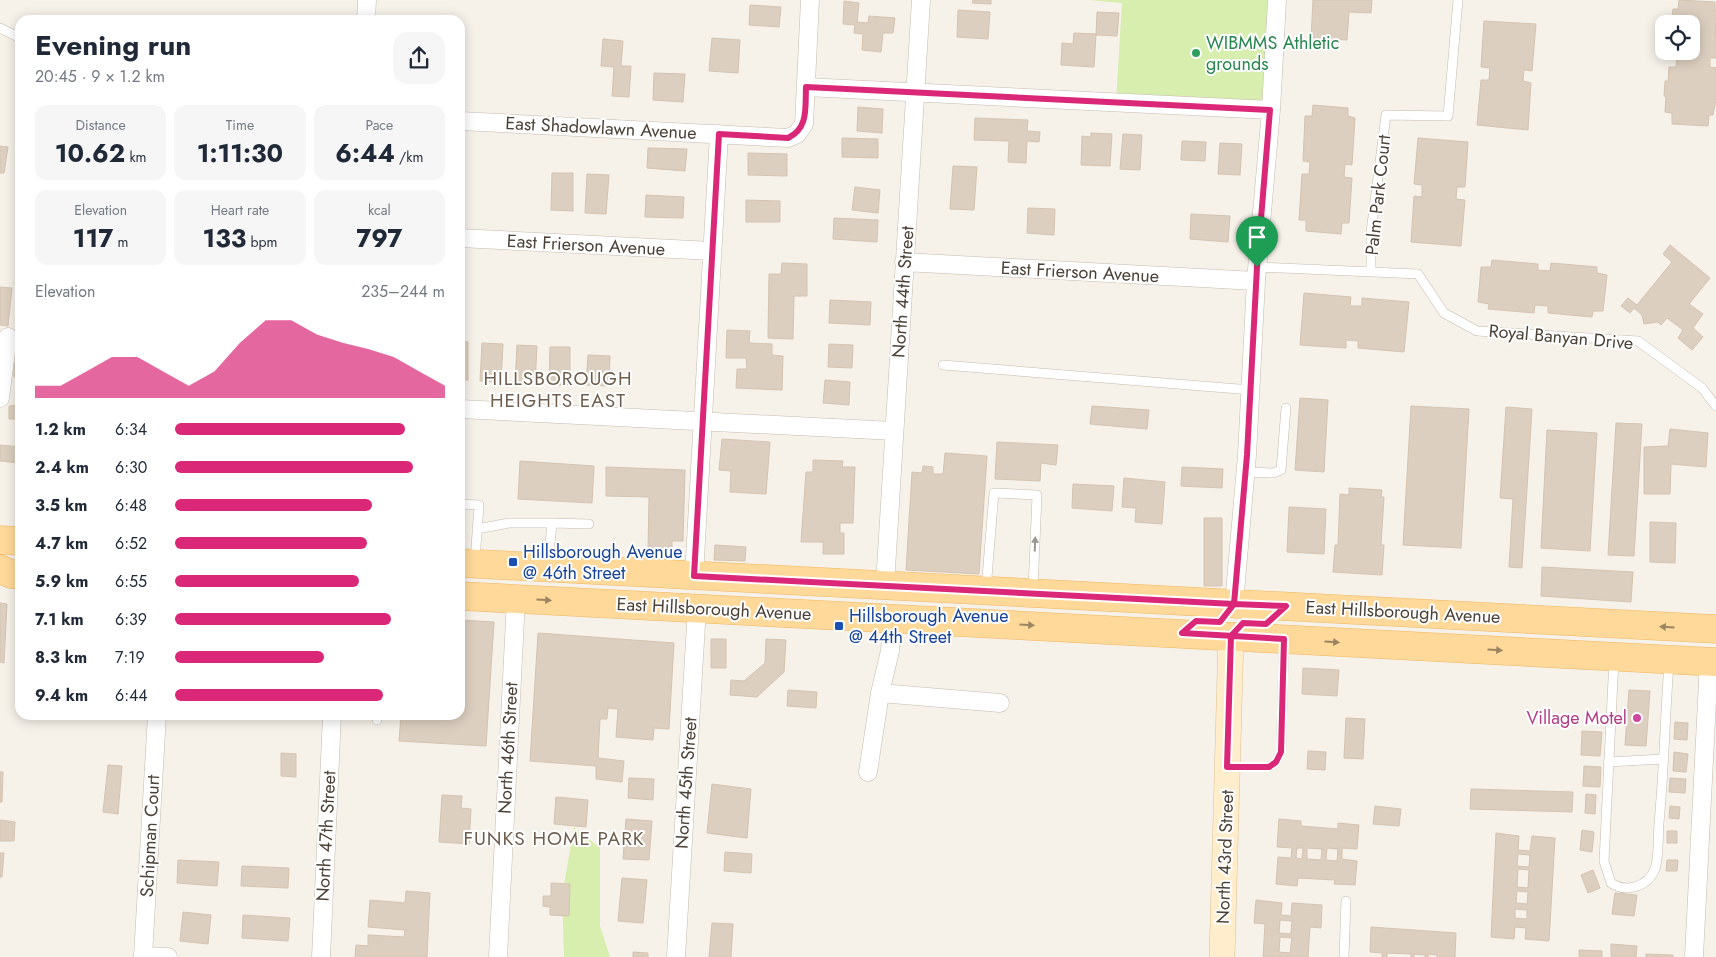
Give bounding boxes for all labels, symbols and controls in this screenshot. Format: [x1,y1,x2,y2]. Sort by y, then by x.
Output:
map controls [1655,15,1700,60]
button: locate [1655,15,1700,60]
text: Evening run [35,25,191,66]
place label: WIBMMS Athletic grounds [1206,30,1339,77]
button: share [393,32,445,84]
marker: WIBMMS Athletic grounds [1190,47,1202,59]
text: 20:45 · 9 × 1.2 km [35,65,165,88]
street label: East Shadowlawn Avenue [505,110,697,146]
text: Distance [76,115,126,135]
text: Time [226,115,254,135]
text: Pace [365,115,393,135]
street label: Palm Park Court [1359,133,1397,257]
text: 10.62 [55,135,125,171]
text: 1:11:30 [197,135,283,171]
text: 6:44 [335,135,395,171]
text: km [125,147,147,167]
text: /km [395,147,423,167]
text: Elevation [74,200,127,220]
text: Heart rate [211,200,269,220]
text: kcal [368,200,391,220]
pin [1236,216,1278,267]
text: 117 [73,220,113,256]
text: 133 [203,220,246,256]
text: 797 [356,220,402,256]
icon: arrive [1243,223,1271,251]
street label: North 44th Street [885,224,921,359]
street label: East Frierson Avenue [506,228,666,262]
text: m [113,232,128,252]
text: bpm [246,232,277,252]
street label: East Frierson Avenue [1000,255,1160,289]
text: Elevation [35,280,95,303]
text: 235–244 m [361,280,445,303]
street label: Royal Banyan Drive [1488,318,1634,356]
district label: HILLSBOROUGH HEIGHTS EAST [483,365,633,414]
text: 1.2 km [35,418,86,441]
text: 6:34 [115,418,147,441]
text: 2.4 km [35,456,89,479]
text: 6:30 [115,456,147,479]
text: 3.5 km [35,494,87,517]
text: 6:48 [115,494,147,517]
text: 4.7 km [35,532,88,555]
text: 6:52 [115,532,147,555]
one-way arrow [1031,536,1039,552]
place label: Hillsborough Avenue @ 46th Street [523,539,683,586]
marker: Hillsborough Avenue @ 46th Street [507,556,519,568]
text: 5.9 km [35,570,88,593]
text: 6:55 [115,570,147,593]
street label: East Hillsborough Avenue [616,591,812,627]
street label: East Hillsborough Avenue [1305,594,1501,630]
one-way arrow [536,597,552,605]
place label: Hillsborough Avenue @ 44th Street [849,603,1009,650]
text: 7.1 km [35,608,84,631]
text: 6:39 [115,608,147,631]
marker: Hillsborough Avenue @ 44th Street [833,620,845,632]
one-way arrow [1019,622,1035,630]
one-way arrow [1659,622,1675,630]
one-way arrow [1325,638,1341,646]
text: 8.3 km [35,646,87,669]
text: 7:19 [115,646,145,669]
one-way arrow [1487,646,1503,654]
street label: North 46th Street [492,681,524,815]
text: 9.4 km [35,684,88,707]
text: 6:44 [115,684,148,707]
place label: Village Motel [1526,705,1627,731]
marker: Village Motel [1631,712,1643,724]
street label: North 45th Street [668,716,704,850]
street label: North 47th Street [310,769,342,902]
street label: Schipman Court [134,773,166,898]
street label: North 43rd Street [1210,789,1240,925]
district label: FUNKS HOME PARK [463,825,645,852]

